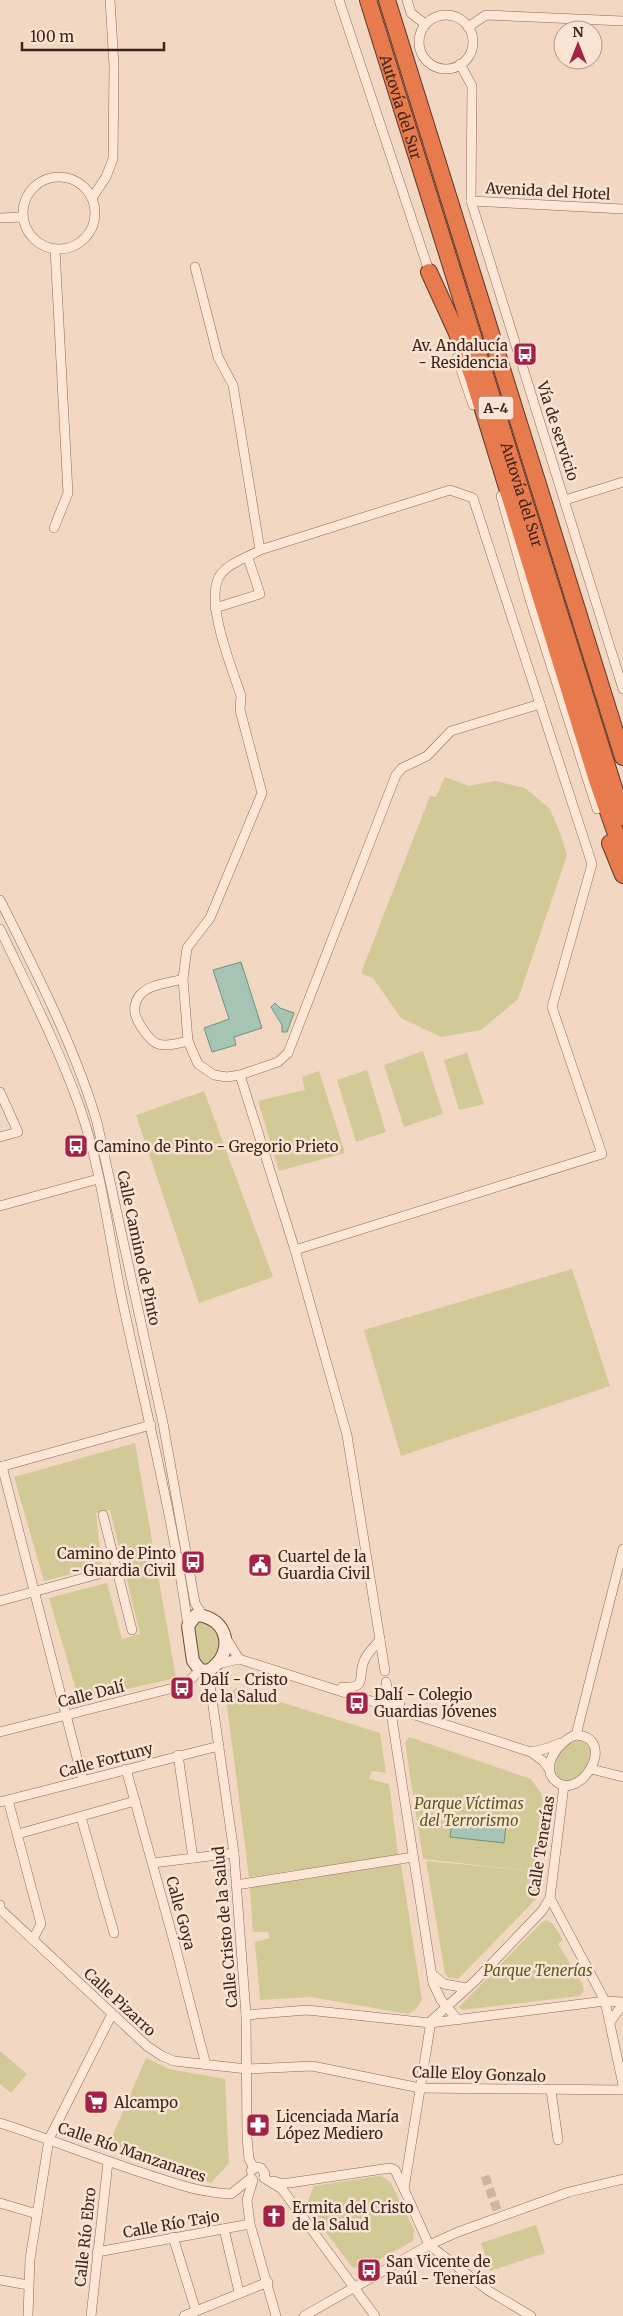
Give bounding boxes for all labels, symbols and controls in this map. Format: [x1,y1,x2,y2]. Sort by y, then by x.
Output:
scale bar [22,20,165,52]
north arrow [553,20,603,70]
text: N [572,23,584,41]
text: 100 m [30,27,74,46]
street label: Autovía del Sur [376,51,427,162]
street label: Avenida del Hotel [484,178,611,204]
place label: Av. Andalucía - Residencia [411,336,508,372]
bus stop icon: Av. Andalucía - Residencia [512,341,538,367]
street label: Vía de servicio [533,378,583,483]
road number: A-4 [478,396,514,419]
street label: Autovía del Sur [497,439,548,549]
bus stop icon: Camino de Pinto - Gregorio Prieto [63,1133,89,1159]
place label: Camino de Pinto - Gregorio Prieto [94,1137,339,1156]
street label: Calle Camino de Pinto [113,1169,165,1327]
place label: Camino de Pinto - Guardia Civil [57,1544,176,1580]
place label: Cuartel de la Guardia Civil [278,1547,371,1583]
bus stop icon: Camino de Pinto - Guardia Civil [180,1549,206,1575]
public building icon: Cuartel de la Guardia Civil [247,1552,273,1578]
place label: Dalí - Cristo de la Salud [200,1670,288,1706]
bus stop icon: Dalí - Cristo de la Salud [169,1675,195,1701]
street label: Calle Dalí [56,1676,127,1711]
place label: Dalí - Colegio Guardias Jóvenes [374,1685,497,1721]
bus stop icon: Dalí - Colegio Guardias Jóvenes [344,1690,370,1716]
street label: Calle Fortuny [57,1738,155,1782]
park label: Parque Víctimas del Terrorismo [414,1794,524,1830]
street label: Calle Tenerías [524,1794,558,1898]
street label: Calle Cristo de la Salud [208,1845,242,2009]
street label: Calle Goya [162,1874,200,1952]
park label: Parque Tenerías [483,1961,593,1980]
street label: Calle Pizarro [80,1964,160,2040]
street label: Calle Eloy Gonzalo [412,2062,546,2086]
supermarket icon: Alcampo [83,2089,109,2115]
place label: Alcampo [113,2093,178,2112]
place label: Licenciada María López Mediero [276,2107,399,2143]
pharmacy icon: Licenciada María López Mediero [245,2112,271,2138]
street label: Calle Río Manzanares [56,2118,208,2186]
street label: Calle Río Ebro [70,2186,100,2288]
place label: Ermita del Cristo de la Salud [292,2198,414,2234]
church icon: Ermita del Cristo de la Salud [261,2203,287,2229]
street label: Calle Río Tajo [121,2206,221,2242]
place label: San Vicente de Paúl - Tenerías [386,2252,496,2288]
bus stop icon: San Vicente de Paúl - Tenerías [356,2257,382,2283]

